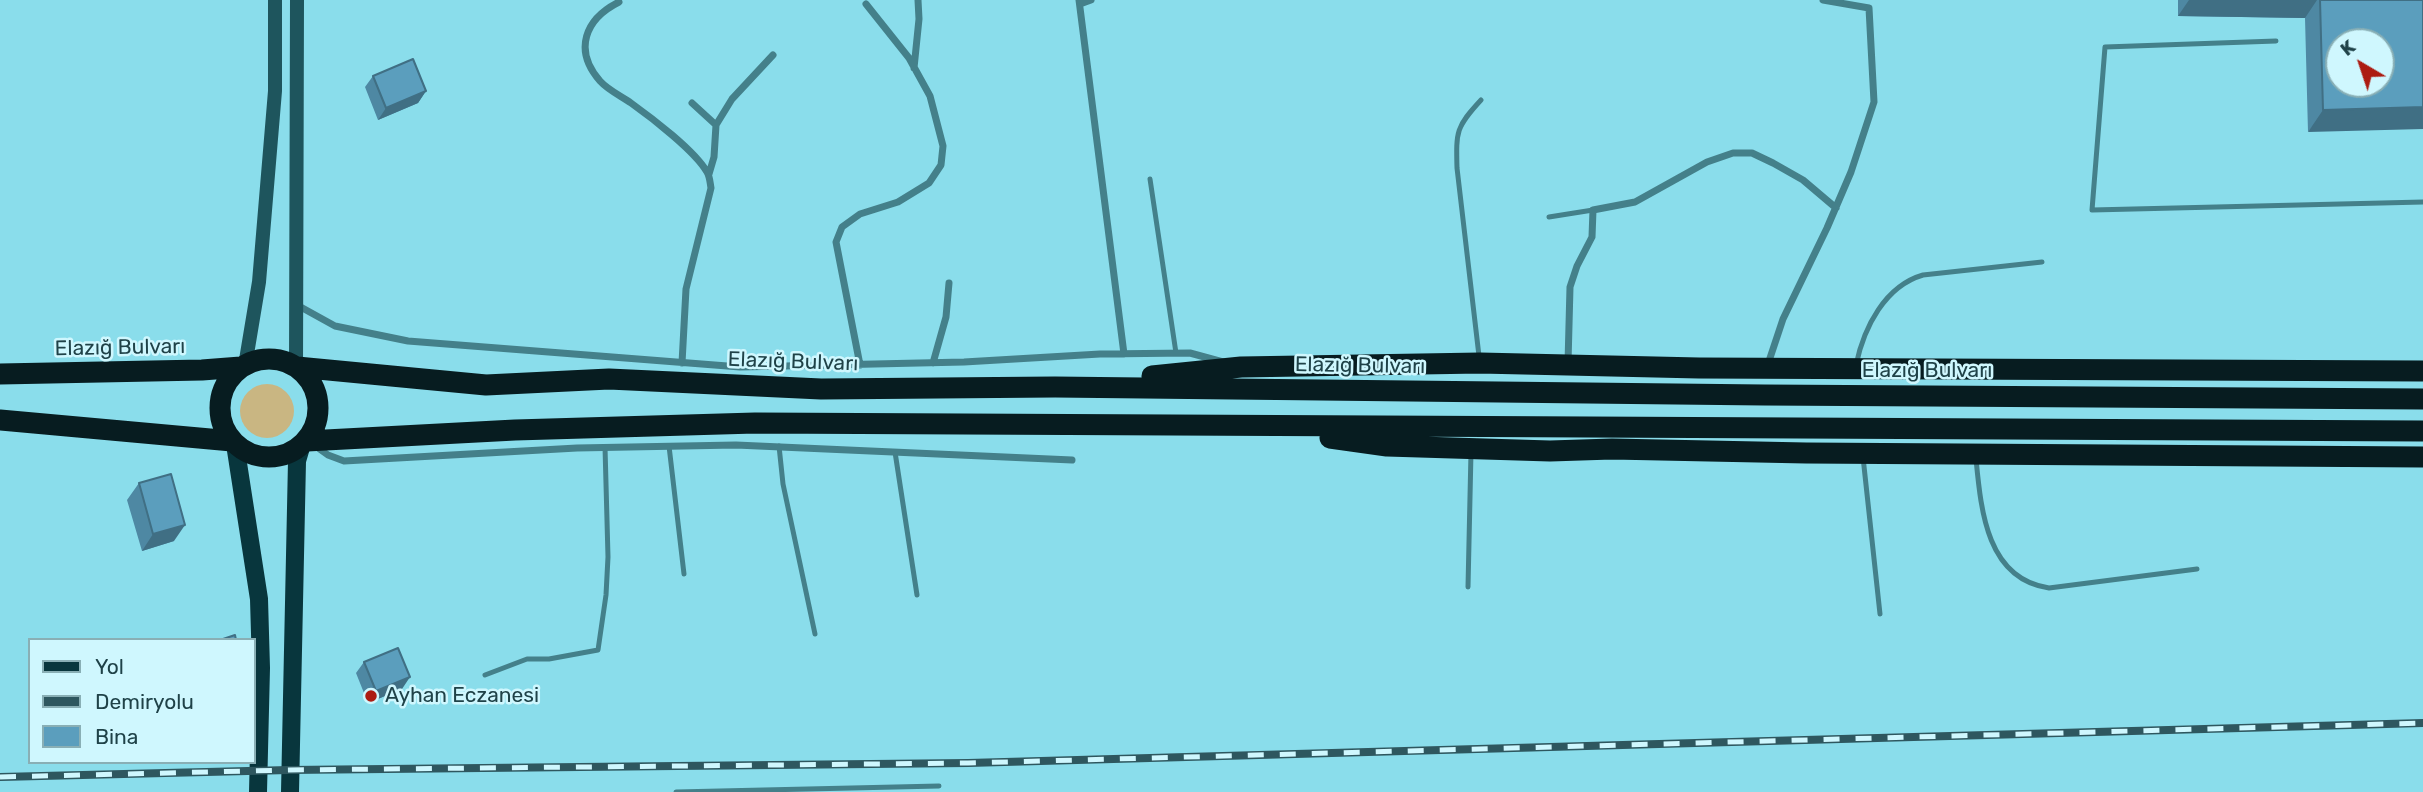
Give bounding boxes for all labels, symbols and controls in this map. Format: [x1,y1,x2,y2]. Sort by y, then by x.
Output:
north arrow [2325,28,2395,98]
text: K [2336,35,2360,61]
street label: Elazığ Bulvarı [55,334,185,362]
street label: Elazığ Bulvarı [727,347,859,377]
street label: Elazığ Bulvarı [1295,352,1425,380]
street label: Elazığ Bulvarı [1862,358,1992,384]
legend [28,638,256,764]
text: Yol [95,654,124,679]
place label: Ayhan Eczanesi [385,683,539,709]
marker: Ayhan Eczanesi [363,688,379,704]
text: Demiryolu [95,689,194,714]
text: Bina [95,724,138,749]

